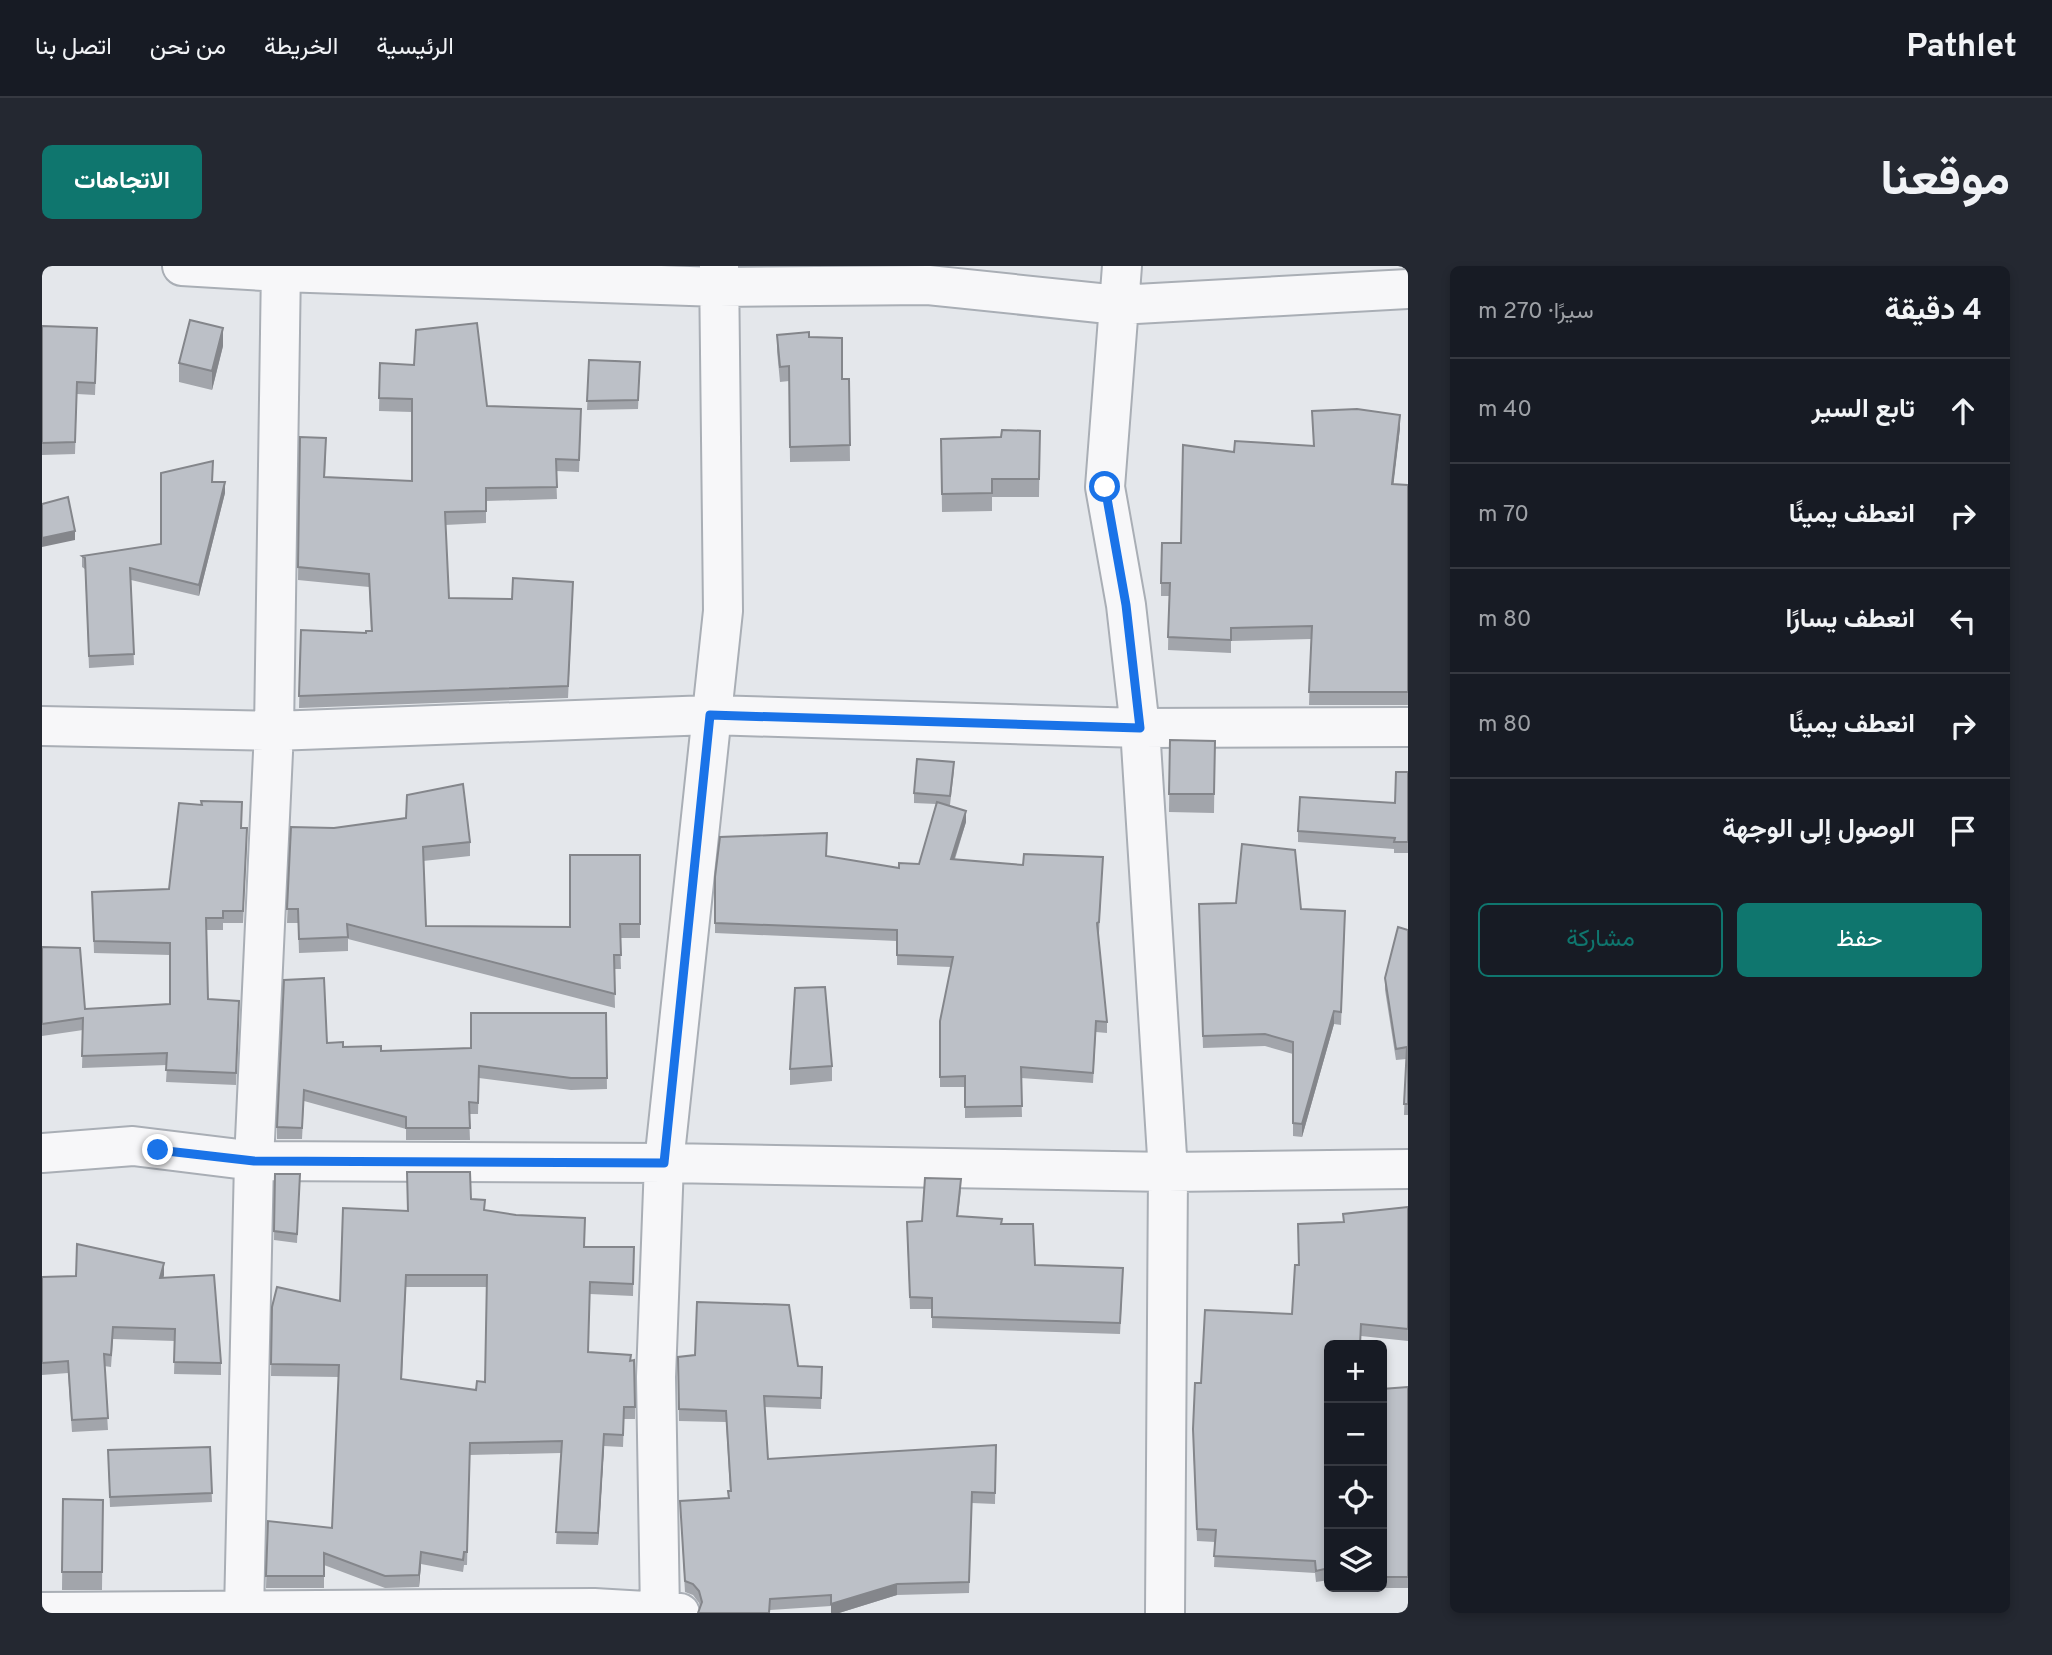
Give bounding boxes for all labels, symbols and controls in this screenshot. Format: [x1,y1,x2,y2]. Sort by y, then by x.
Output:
text: Pathlet [1906,27,2017,69]
text: اتصل بنا [35,33,112,63]
text: من نحن [150,33,226,63]
text: الخريطة [264,33,338,63]
text: الرئيسية [376,33,454,63]
button: الاتجاهات [42,145,202,219]
text: موقعنا [1880,151,2010,213]
text: 4 دقيقة [1884,293,1982,330]
text: سيرًا · 270 m [1478,298,1594,327]
icon: ahead [1944,392,1982,430]
text: تابع السير [1812,394,1915,427]
text: 40 m [1478,396,1532,425]
route start [1089,471,1120,502]
icon: right [1944,497,1982,535]
text: انعطف يمينًا [1789,499,1915,532]
text: 70 m [1478,501,1529,530]
icon: left [1944,602,1982,640]
text: انعطف يسارًا [1785,604,1915,637]
text: 80 m [1478,606,1531,635]
icon: right [1944,707,1982,745]
text: انعطف يمينًا [1789,709,1915,742]
text: 80 m [1478,711,1531,740]
icon: arrive [1944,812,1982,850]
text: الوصول إلى الوجهة [1722,814,1915,847]
button: مشاركة [1478,903,1723,977]
button: حفظ [1737,903,1982,977]
route end [142,1134,173,1165]
map controls [1324,1340,1387,1592]
button: + [1324,1340,1387,1403]
button: − [1324,1403,1387,1466]
button: locate [1324,1466,1387,1529]
button: layers [1324,1529,1387,1592]

